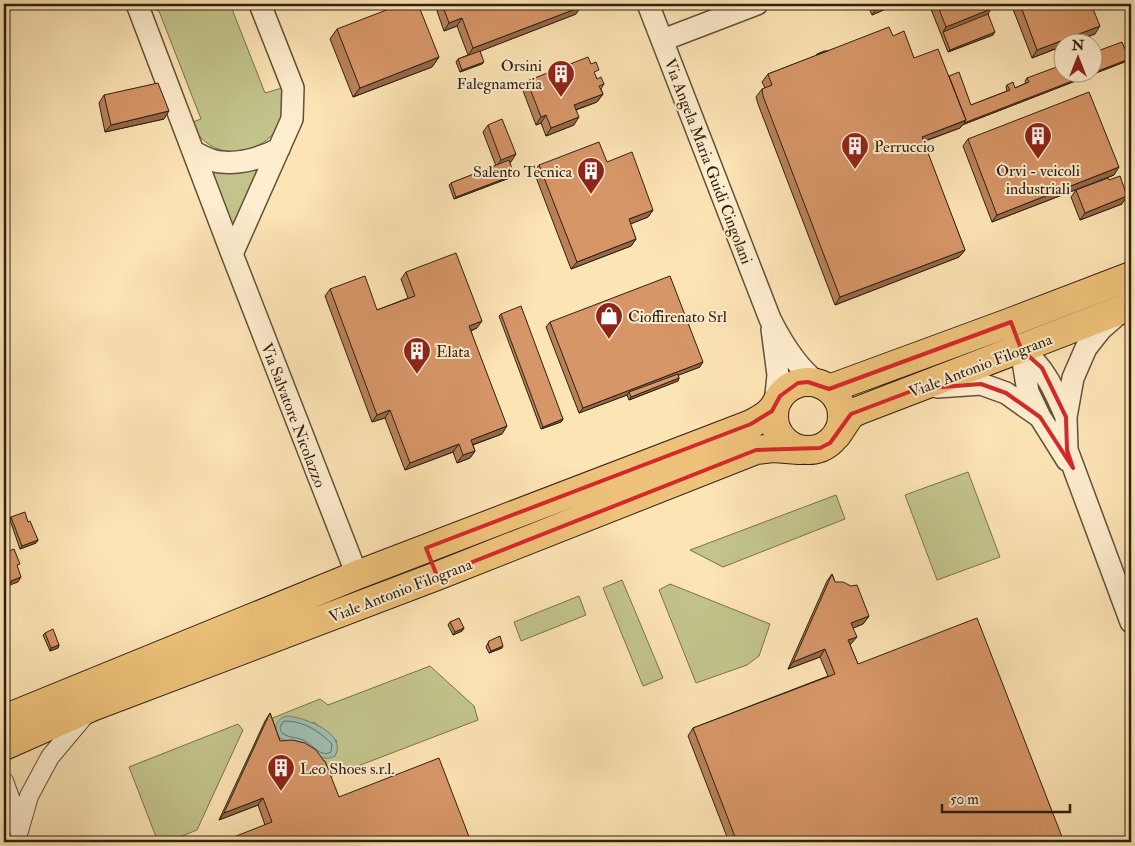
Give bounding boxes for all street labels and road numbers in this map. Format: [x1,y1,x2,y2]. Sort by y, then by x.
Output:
street label: Via Angela Maria Guidi Cingolani [660,56,757,267]
street label: Viale Antonio Filograna [906,329,1055,402]
street label: Via Salvatore Nicolazzo [256,340,330,491]
street label: Viale Antonio Filograna [326,554,475,627]

